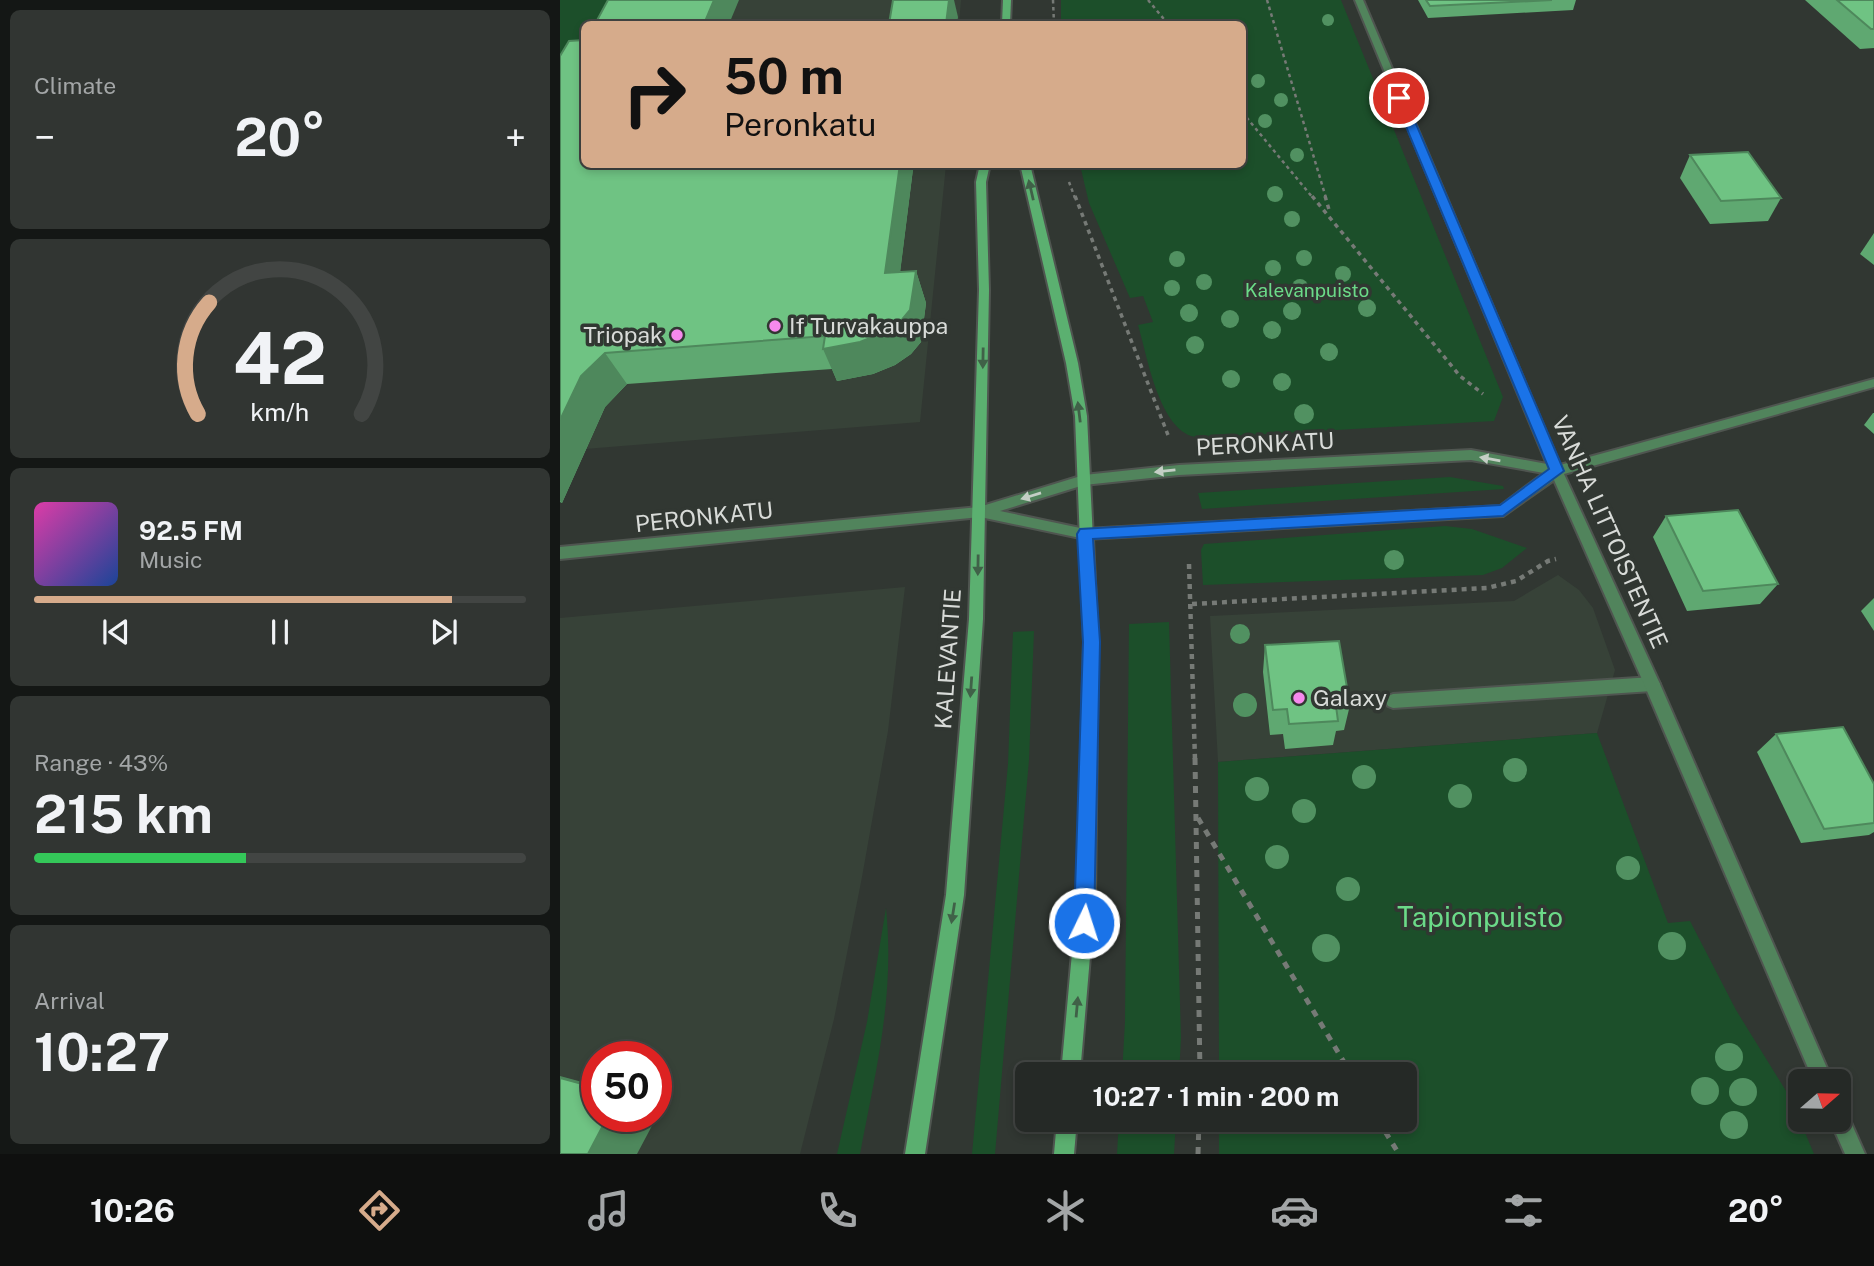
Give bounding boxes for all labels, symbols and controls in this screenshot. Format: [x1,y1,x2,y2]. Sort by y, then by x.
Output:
text: 50 m [724,47,844,105]
icon: right [609,49,700,140]
pin [1369,68,1429,128]
text: Climate [34,72,116,99]
icon: arrive [1380,79,1418,117]
text: Peronkatu [724,106,876,143]
text: 20° [234,107,326,168]
text: − [34,115,55,160]
text: + [505,115,526,160]
one-way arrow [1026,179,1037,201]
park label: Kalevanpuisto [1245,279,1369,301]
place label: If Turvakauppa [789,312,948,339]
text: 42 [233,316,327,401]
marker: If Turvakauppa [767,318,783,334]
place label: Triopak [583,321,663,348]
marker: Triopak [669,327,685,343]
one-way arrow [977,347,988,369]
text: km/h [251,397,309,427]
one-way arrow [1074,401,1085,423]
street label: VANHA LITTOISTENTIE [1547,411,1674,652]
street label: PERONKATU [1195,426,1335,461]
one-way arrow [1479,453,1501,464]
one-way arrow [1154,466,1176,477]
one-way arrow [1021,492,1042,502]
street label: PERONKATU [634,496,774,537]
text: 92.5 FM [139,515,243,546]
text: Music [139,546,203,573]
one-way arrow [972,555,983,577]
street label: KALEVANTIE [929,588,966,730]
icon: previous [97,613,135,651]
icon: pause [261,613,299,651]
icon: next [425,613,463,651]
one-way arrow [965,676,976,698]
place label: Galaxy [1313,684,1387,711]
marker: Galaxy [1291,690,1307,706]
text: Range · 43% [34,749,168,776]
text: 215 km [34,784,213,845]
position arrow [1047,886,1121,960]
park label: Tapionpuisto [1397,900,1563,933]
one-way arrow [947,903,958,925]
text: Arrival [34,987,105,1014]
one-way arrow [1072,995,1083,1017]
text: 10:27 [34,1022,170,1083]
speed limit sign: 50 [581,1041,672,1132]
north arrow [1788,1069,1852,1132]
map controls [1788,1069,1851,1132]
text: 10:27 · 1 min · 200 m [1093,1081,1339,1112]
icon: directions [355,1186,404,1235]
icon: music [584,1186,633,1235]
icon: phone [813,1186,862,1235]
icon: climate [1041,1186,1090,1235]
icon: car [1270,1186,1319,1235]
icon: filters [1499,1186,1548,1235]
text: 10:26 [90,1192,175,1229]
text: 20° [1728,1192,1784,1229]

